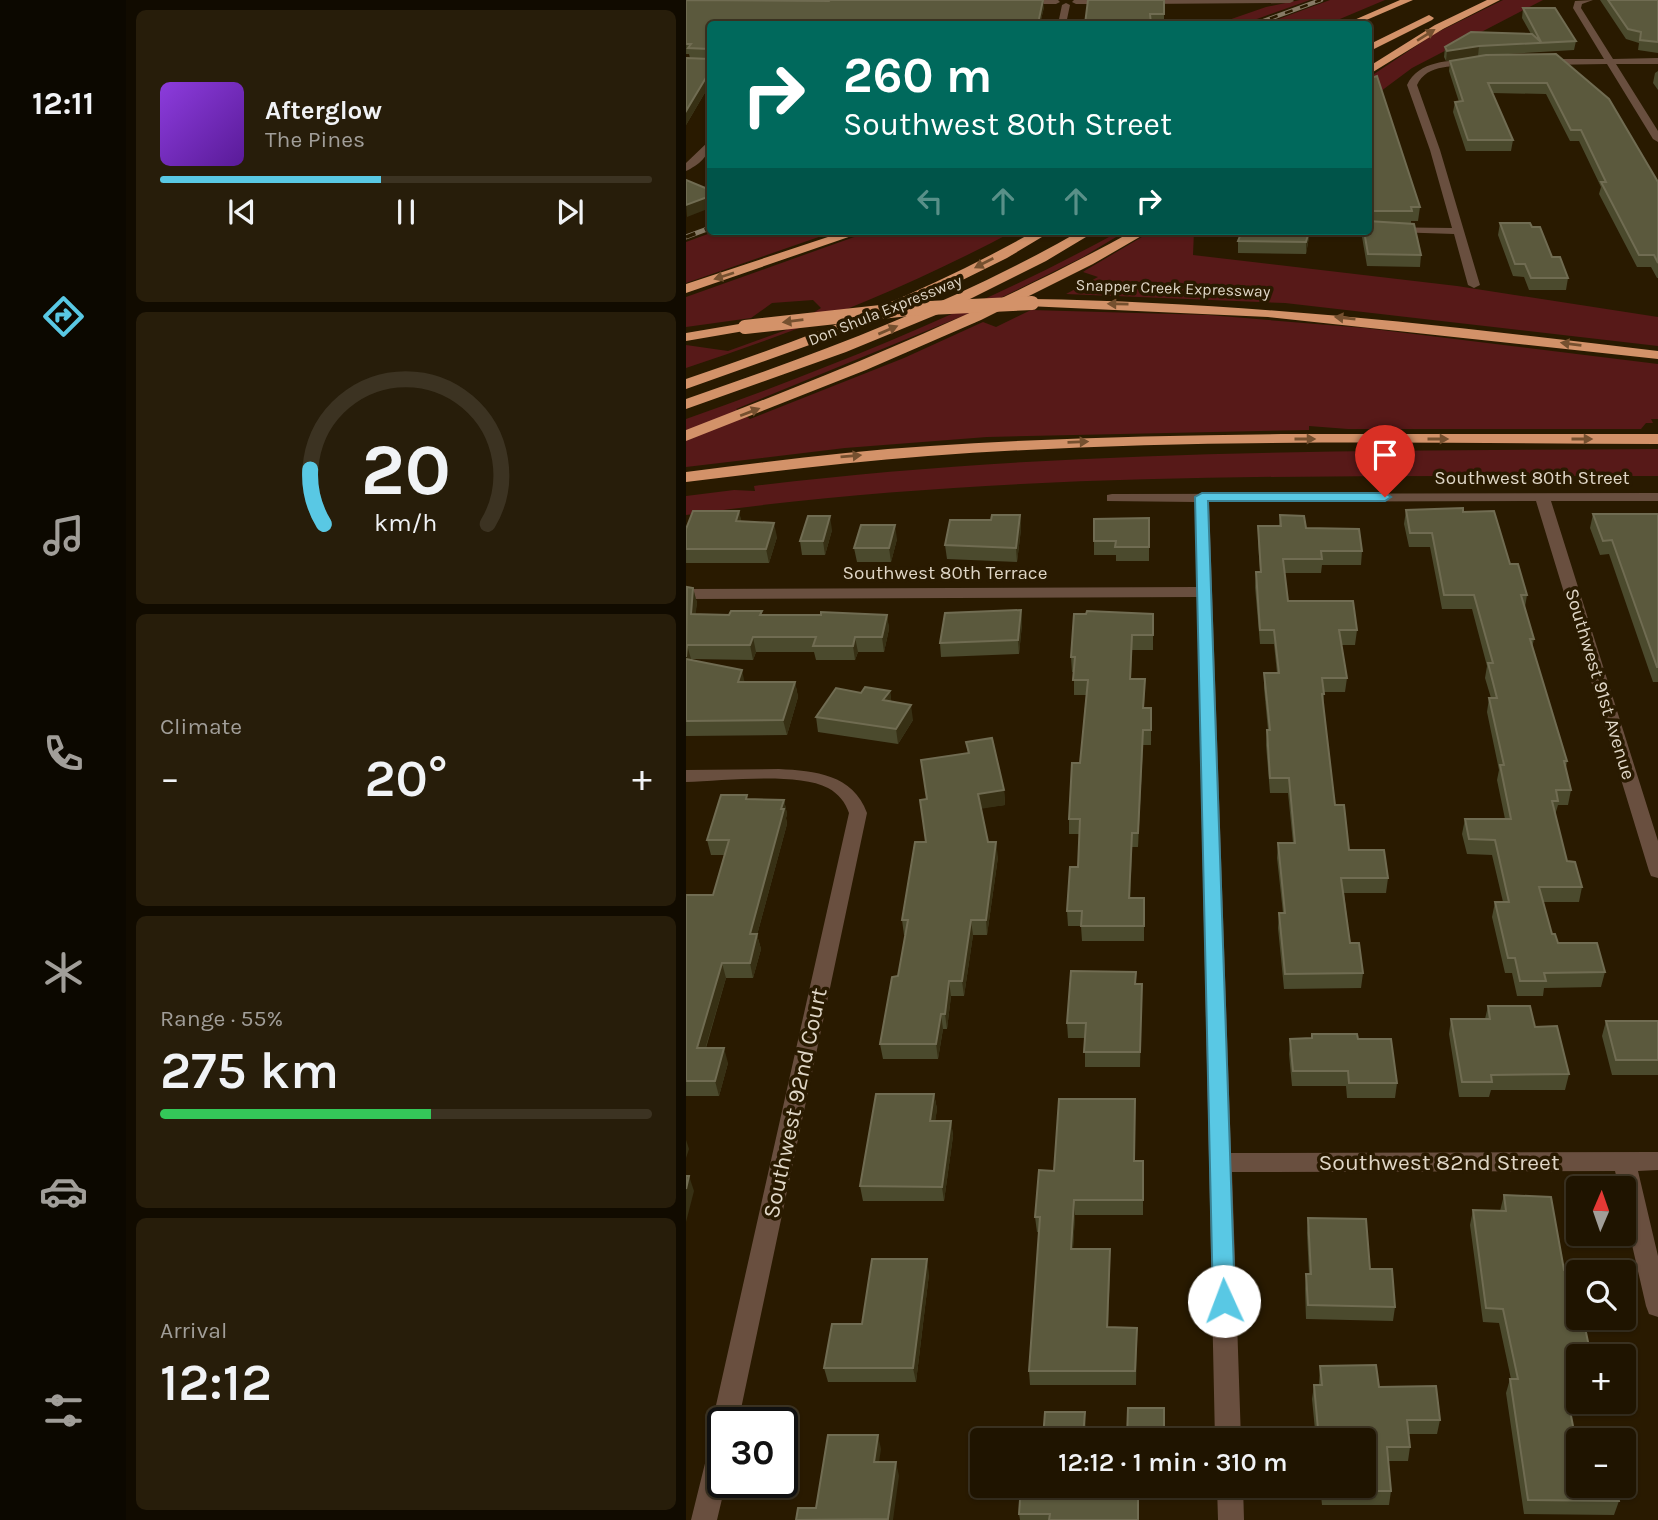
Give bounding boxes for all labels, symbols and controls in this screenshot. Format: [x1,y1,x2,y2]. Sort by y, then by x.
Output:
one-way arrow [1416,28,1435,41]
text: 260 m [843,47,992,104]
icon: right [728,49,819,140]
text: 12:11 [32,85,94,122]
text: Afterglow [265,95,382,126]
text: Southwest 80th Street [843,106,1172,143]
text: The Pines [265,126,365,153]
icon: left [911,182,949,220]
icon: ahead [984,182,1022,220]
icon: ahead [1057,182,1095,220]
icon: right [1130,182,1168,220]
icon: previous [223,193,261,231]
icon: pause [387,193,425,231]
icon: next [551,193,589,231]
one-way arrow [974,257,994,268]
street label: Don Shula Expressway [805,270,965,350]
one-way arrow [714,272,735,282]
street label: Snapper Creek Expressway [1075,275,1271,301]
icon: directions [39,292,88,341]
one-way arrow [1107,298,1129,309]
one-way arrow [1334,312,1356,323]
one-way arrow [782,315,804,326]
one-way arrow [878,325,899,336]
one-way arrow [1560,339,1582,350]
one-way arrow [739,406,760,417]
pin [1355,425,1415,497]
text: 20 [361,427,451,512]
one-way arrow [1295,433,1317,445]
one-way arrow [1427,433,1449,445]
one-way arrow [1571,433,1593,445]
icon: arrive [1366,436,1404,474]
one-way arrow [1067,437,1089,448]
one-way arrow [840,450,862,461]
street label: Southwest 80th Street [1434,467,1630,489]
text: km/h [374,508,438,537]
icon: music [39,511,88,560]
street label: Southwest 80th Terrace [843,562,1047,584]
street label: Southwest 91st Avenue [1560,586,1640,782]
text: Climate [160,713,242,740]
icon: phone [39,729,88,778]
text: 20° [365,748,447,809]
text: − [160,756,180,801]
text: + [632,756,652,801]
icon: climate [39,948,88,997]
street label: Southwest 92nd Court [757,985,833,1221]
text: Range · 55% [160,1005,283,1032]
text: 275 km [160,1040,339,1101]
street label: Southwest 82nd Street [1318,1149,1560,1176]
icon: car [39,1167,88,1216]
north arrow [1566,1176,1636,1246]
map controls [1566,1176,1636,1498]
button: search [1566,1260,1636,1330]
position arrow [1187,1264,1261,1338]
text: Arrival [160,1317,227,1344]
button: + [1566,1344,1636,1414]
text: 12:12 [160,1352,272,1413]
icon: filters [39,1386,88,1435]
speed limit sign: 30 [707,1407,798,1498]
button: − [1566,1428,1636,1498]
text: 12:12 · 1 min · 310 m [1058,1447,1288,1478]

